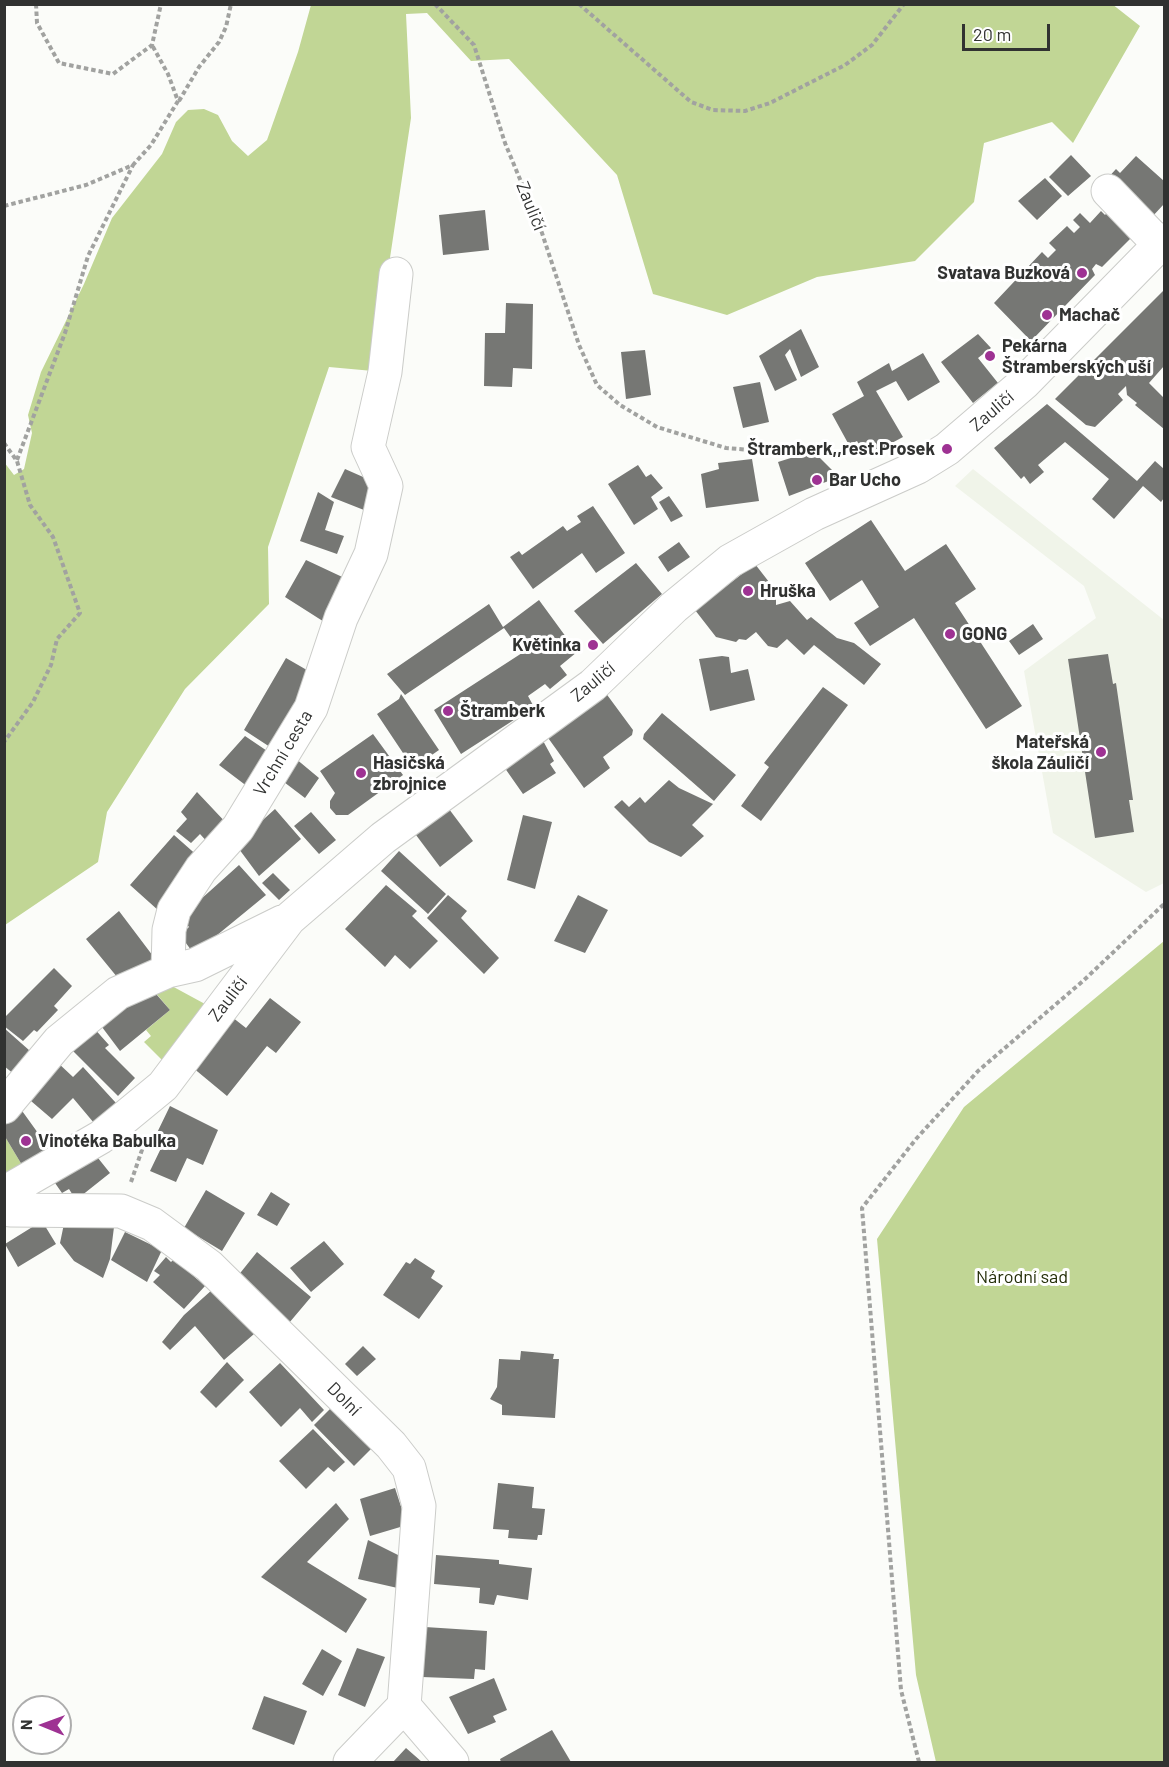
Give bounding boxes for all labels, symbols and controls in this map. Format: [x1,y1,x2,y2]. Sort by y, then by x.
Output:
scale bar [965,12,1054,50]
text: 20 m [973,23,1011,45]
street label: Zauličí [512,178,550,234]
place label: Svatava Buzková [937,262,1070,284]
marker: Svatava Buzková [1075,266,1089,280]
place label: Machač [1059,304,1120,326]
marker: Machač [1040,308,1054,322]
place label: Pekárna Štramberských uší [1002,335,1151,378]
marker: Pekárna Štramberských uší [983,349,997,363]
street label: Zauličí [966,386,1018,436]
place label: Štramberk,,rest.Prosek [747,438,935,460]
marker: Štramberk,,rest.Prosek [940,442,954,456]
place label: Bar Ucho [829,469,901,491]
marker: Bar Ucho [810,473,824,487]
place label: Hruška [760,580,816,602]
marker: Hruška [741,584,755,598]
place label: GONG [962,623,1007,645]
marker: GONG [943,627,957,641]
place label: Květinka [512,634,581,656]
marker: Květinka [586,638,600,652]
street label: Zauličí [567,657,619,707]
place label: Štramberk [460,700,545,722]
marker: Štramberk [441,704,455,718]
street label: Vrchní cesta [249,706,317,800]
place label: Mateřská škola Záuličí [991,731,1089,774]
marker: Mateřská škola Záuličí [1094,745,1108,759]
place label: Hasičská zbrojnice [373,752,447,795]
marker: Hasičská zbrojnice [354,766,368,780]
street label: Zauličí [204,972,252,1026]
place label: Vinotéka Babulka [38,1130,176,1152]
marker: Vinotéka Babulka [19,1134,33,1148]
park label: Národní sad [976,1266,1068,1288]
street label: Dolní [323,1378,365,1420]
north arrow [12,1695,72,1755]
text: N [16,1719,35,1730]

